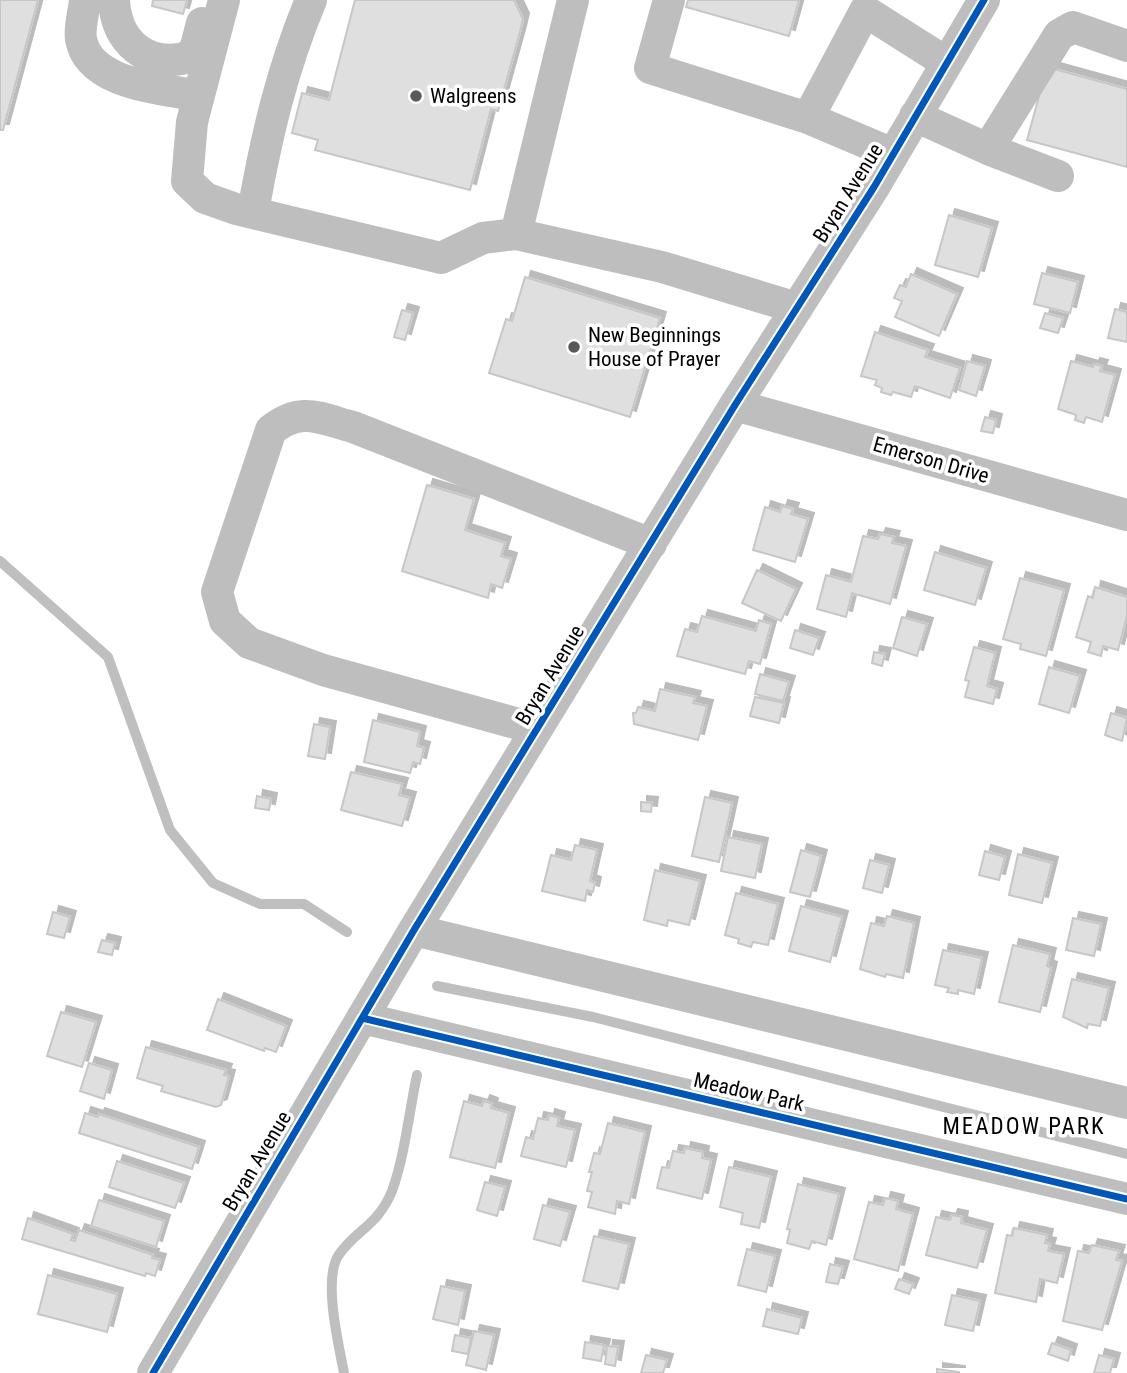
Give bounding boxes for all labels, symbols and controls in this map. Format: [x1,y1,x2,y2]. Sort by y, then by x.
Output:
place label: Walgreens [430,84,517,108]
marker: Walgreens [408,88,424,104]
street label: Bryan Avenue [808,139,888,247]
place label: New Beginnings House of Prayer [588,323,721,371]
marker: New Beginnings House of Prayer [566,339,582,355]
street label: Emerson Drive [870,432,992,488]
street label: Bryan Avenue [511,621,589,729]
street label: Meadow Park [691,1068,807,1116]
street label: Bryan Avenue [218,1107,296,1215]
district label: MEADOW PARK [942,1113,1106,1140]

